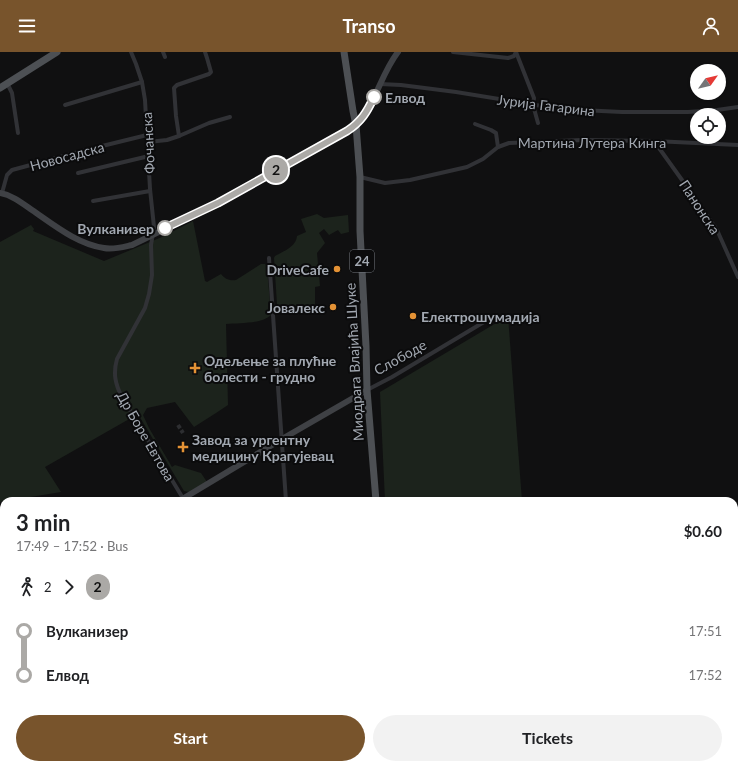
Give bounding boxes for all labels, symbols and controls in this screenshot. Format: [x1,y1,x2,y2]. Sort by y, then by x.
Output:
icon: menu [16,15,38,37]
text: Transo [342,15,396,37]
icon: person [700,15,722,37]
north arrow [690,64,726,100]
map controls [690,64,726,144]
marker: Елвод [366,89,382,105]
place label: Елвод [385,89,425,106]
street label: Јурија Гагарина [496,91,596,119]
button: locate [690,108,726,144]
street label: Фочанска [138,112,158,174]
street label: Мартина Лутера Кинга [518,134,666,151]
street label: Новосадска [28,138,106,174]
line badge: 2 [263,157,289,183]
text: 2 [272,161,280,178]
street label: Панонска [676,177,724,238]
place label: Вулканизер [77,220,154,237]
marker: Вулканизер [157,220,173,236]
road number: 24 [350,250,374,272]
place label: DriveCafe [267,261,330,278]
marker: DriveCafe [332,264,342,274]
street label: Миодрага Влајића Шуке [341,282,367,442]
place label: Јовалекс [267,299,325,316]
marker: Јовалекс [328,302,338,312]
place label: Електрошумадија [421,308,540,325]
marker: Електрошумадија [408,311,418,321]
street label: Слободе [371,336,429,378]
place label: Одељење за плућне болести - грудно [204,352,337,385]
marker: Одељење за плућне болести - грудно [189,362,201,374]
street label: Др Боре Евтова [113,388,179,484]
place label: Завод за ургентну медицину Крагујевац [192,431,334,464]
marker: Завод за ургентну медицину Крагујевац [177,441,189,453]
text: 3 min [16,509,71,536]
text: $0.60 [684,522,722,540]
text: 17:49 – 17:52 · Bus [16,538,128,554]
icon: walk [16,576,38,598]
icon: forward [58,576,80,598]
text: 2 [94,578,102,595]
text: 2 [44,579,52,595]
text: Вулканизер [46,622,128,640]
text: 17:51 [689,623,722,639]
text: Елвод [46,666,89,684]
text: 17:52 [689,667,722,683]
button: Start [16,715,365,761]
button: Tickets [373,715,722,761]

